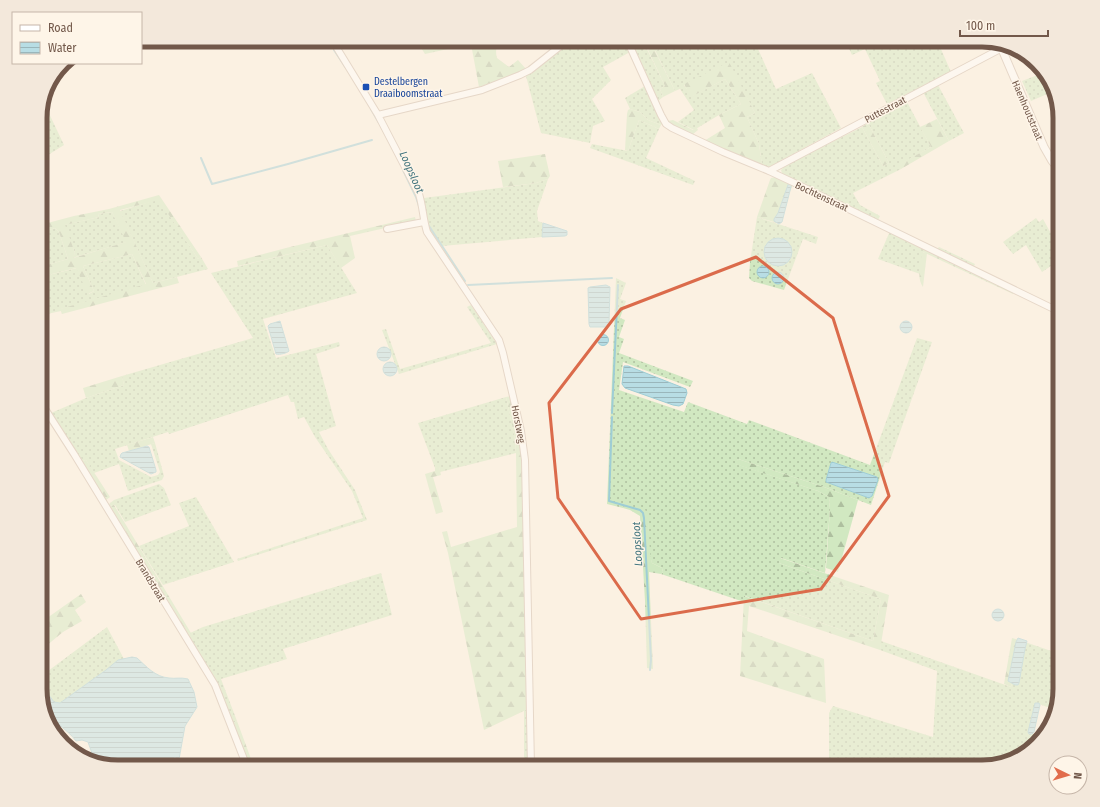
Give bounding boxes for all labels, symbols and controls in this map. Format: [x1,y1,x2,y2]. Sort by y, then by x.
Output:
legend [12,12,142,64]
scale bar [960,12,1048,38]
text: 100 m [966,19,995,33]
text: Road [48,21,73,35]
text: Water [48,41,77,55]
place label: Destelbergen Draaiboomstraat [374,76,443,100]
street label: Haenhoutstraat [1009,79,1045,143]
marker: Destelbergen Draaiboomstraat [361,82,371,92]
street label: Puttestraat [863,94,909,126]
water label: Loopsloot [397,149,427,196]
street label: Bochtenstraat [793,179,851,215]
street label: Horstweg [508,404,528,444]
water label: Loopsloot [630,521,645,567]
street label: Brandstraat [133,557,168,605]
north arrow [1048,755,1088,795]
text: N [1071,772,1084,780]

